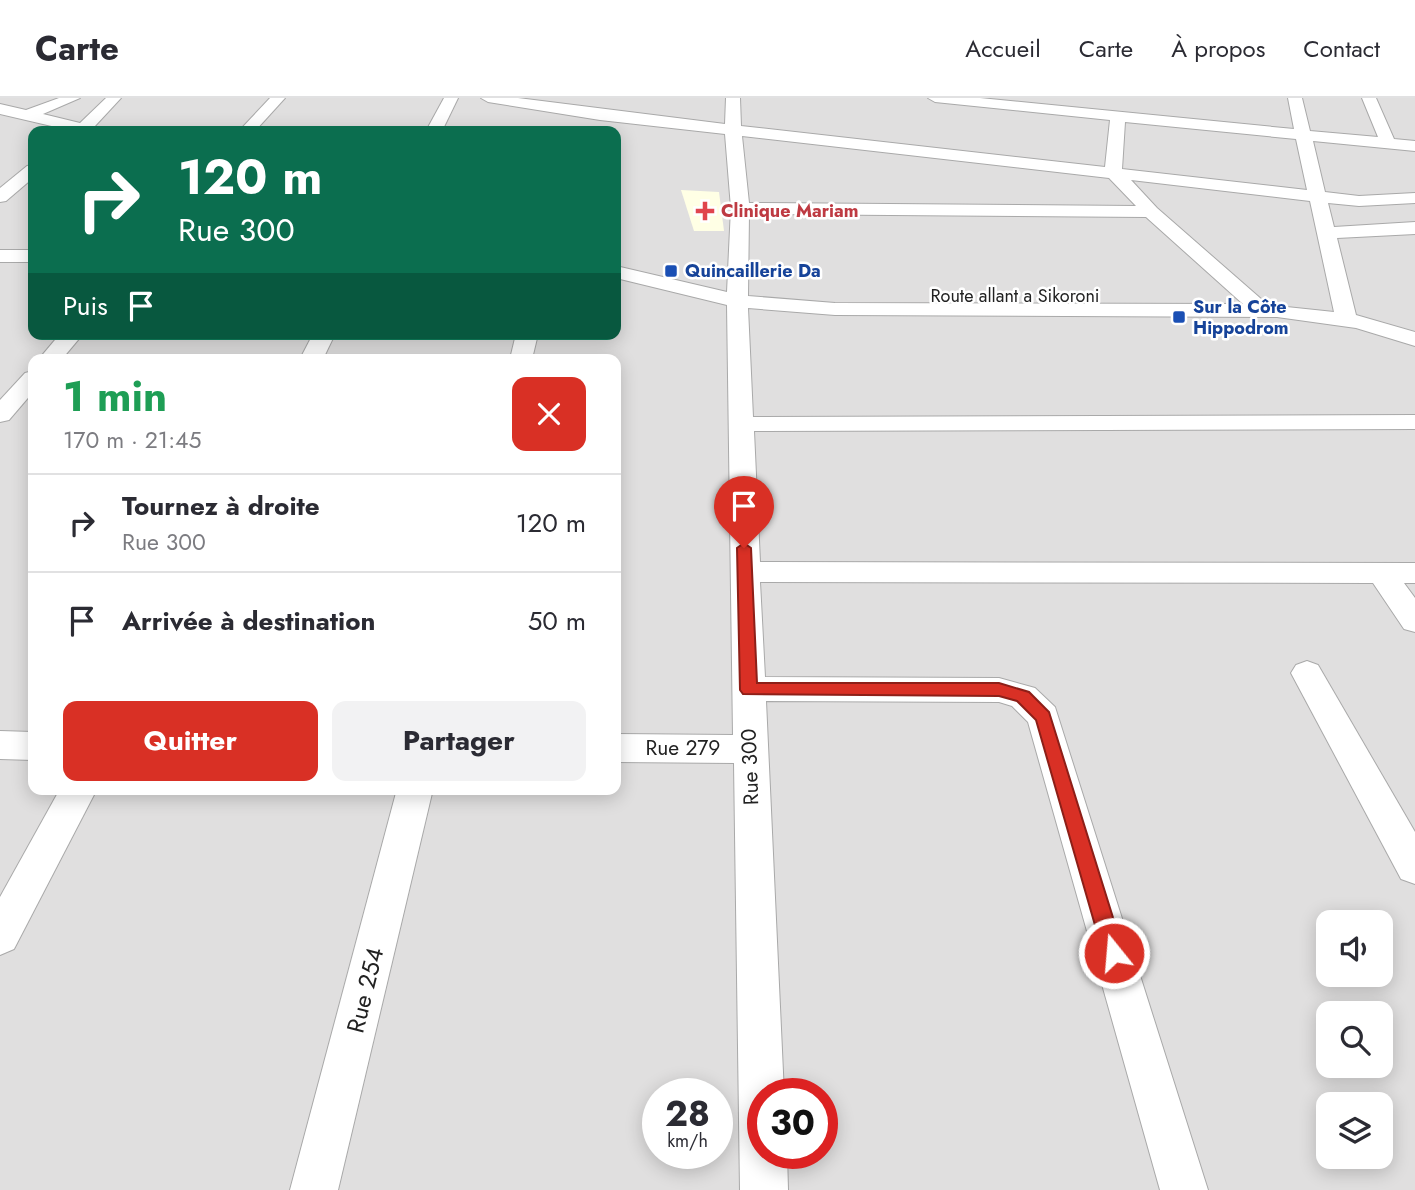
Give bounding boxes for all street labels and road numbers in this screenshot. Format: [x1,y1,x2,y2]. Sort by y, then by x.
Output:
street label: Route allant a Sikoroni [930,283,1100,309]
street label: Rue 300 [734,728,766,806]
street label: Rue 279 [646,733,720,763]
street label: Rue 254 [338,944,392,1036]

